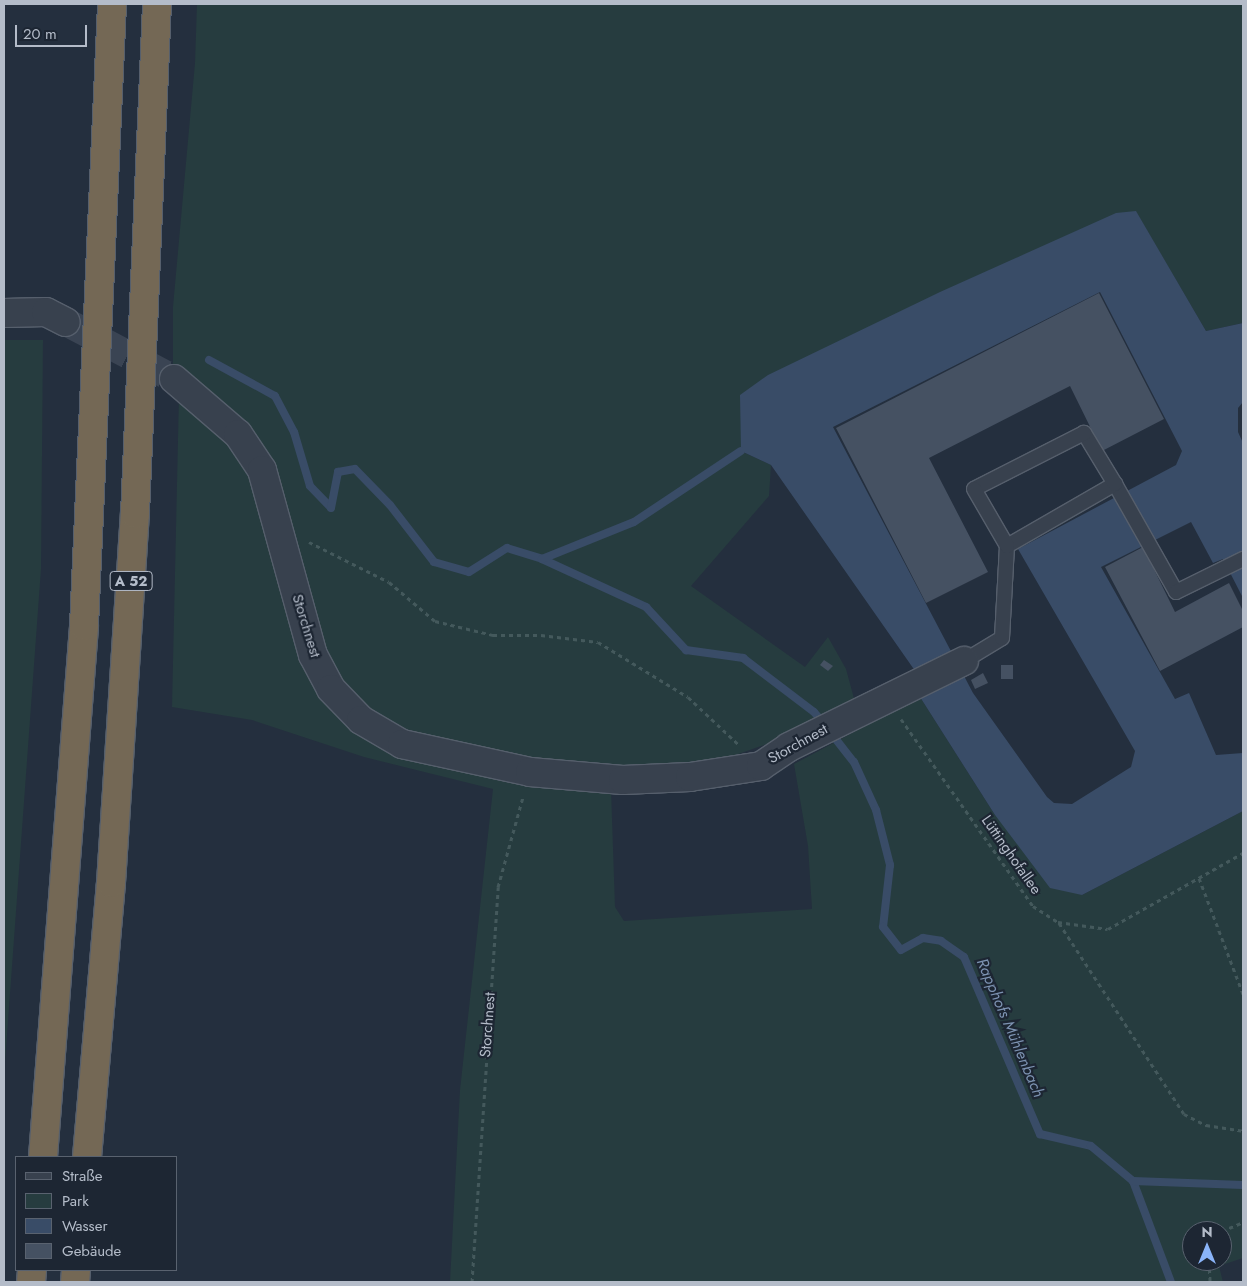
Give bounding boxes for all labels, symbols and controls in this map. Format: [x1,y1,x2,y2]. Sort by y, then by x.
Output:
scale bar [18,15,90,47]
text: 20 m [23,23,57,45]
road number: A 52 [108,570,154,592]
street label: Storchnest [288,592,324,660]
street label: Storchnest [765,720,831,768]
street label: Lüttinghofallee [977,812,1045,898]
water label: Rapphofs Mühlenbach [972,956,1048,1100]
street label: Storchnest [477,992,499,1058]
legend [15,1156,178,1271]
text: Straße [62,1165,102,1187]
text: Park [62,1190,89,1212]
text: Wasser [62,1215,108,1237]
north arrow [1182,1221,1232,1271]
text: N [1201,1222,1213,1242]
text: Gebäude [62,1240,121,1262]

